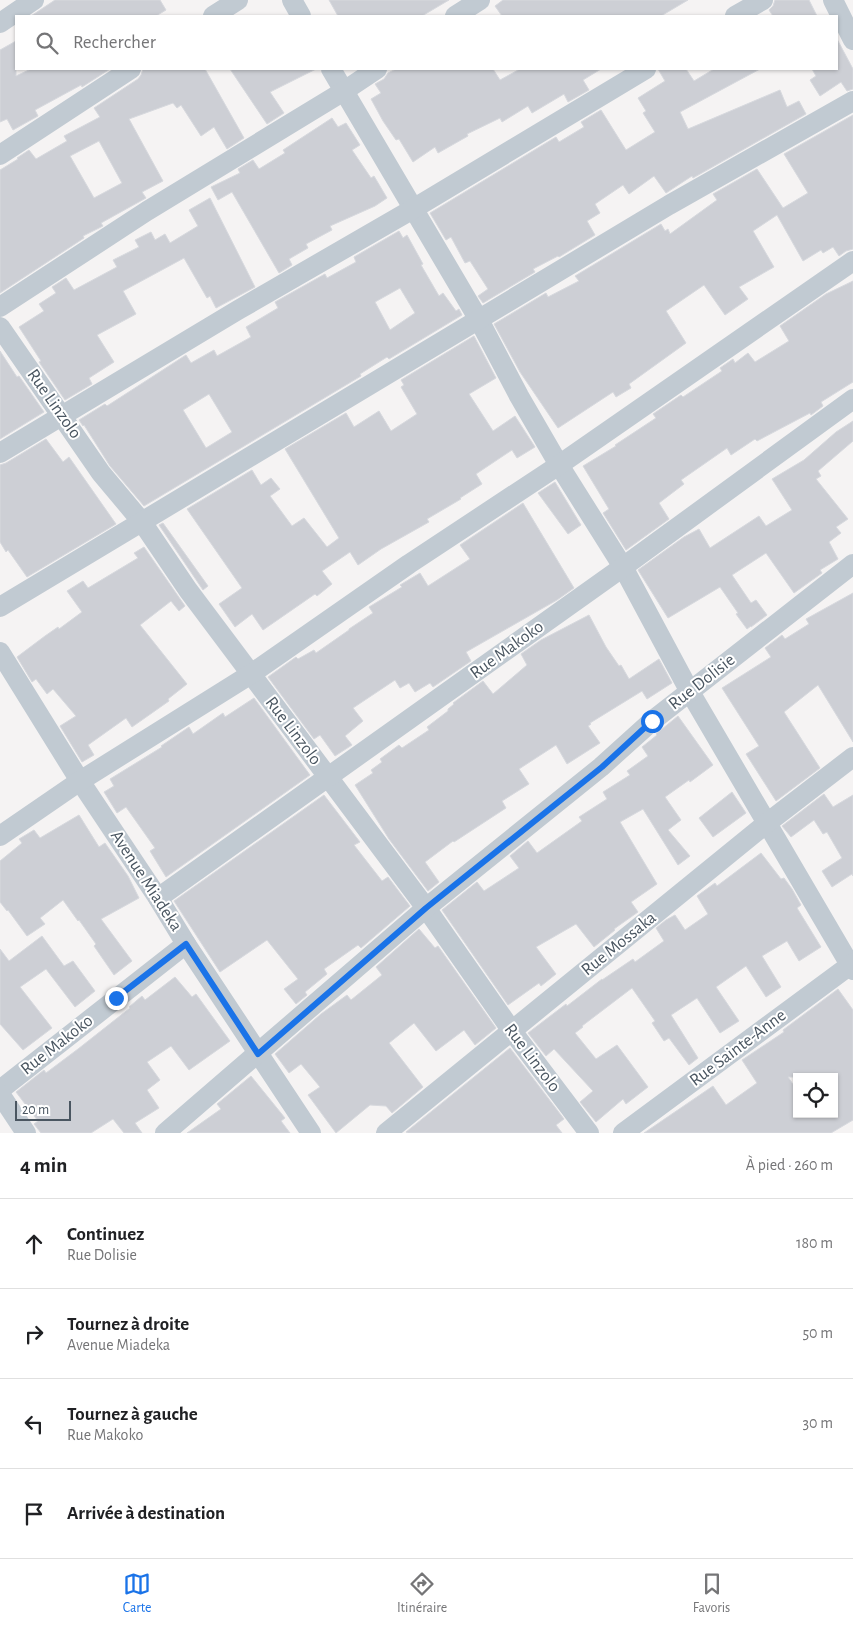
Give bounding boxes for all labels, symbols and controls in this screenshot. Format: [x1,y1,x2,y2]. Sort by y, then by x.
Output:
search box [15,15,838,70]
icon: search [33,29,61,57]
text: Rechercher [73,33,156,52]
street label: Rue Linzolo [24,366,85,442]
street label: Rue Makoko [467,617,547,683]
street label: Rue Dolisie [665,651,739,713]
street label: Rue Linzolo [262,693,324,769]
route start [641,710,664,733]
street label: Avenue Miadeka [107,827,185,935]
street label: Rue Mossaka [578,909,660,979]
route end [105,987,128,1010]
street label: Rue Sainte-Anne [686,1006,790,1090]
street label: Rue Makoko [18,1011,97,1079]
street label: Rue Linzolo [501,1020,563,1096]
map controls [793,1073,838,1118]
button: locate [793,1073,838,1118]
scale bar [15,1098,71,1121]
text: 20 m [22,1103,49,1117]
text: 4 min [20,1155,67,1176]
text: À pied · 260 m [746,1157,833,1173]
text: Continuez [67,1225,144,1244]
icon: ahead [20,1230,48,1258]
text: 180 m [796,1235,833,1251]
text: Rue Dolisie [67,1247,137,1263]
text: Tournez à droite [67,1315,189,1334]
icon: right [20,1320,48,1348]
text: 50 m [802,1325,833,1341]
text: Avenue Miadeka [67,1337,170,1353]
text: Tournez à gauche [67,1405,198,1424]
icon: left [20,1410,48,1438]
text: 30 m [803,1415,833,1431]
text: Rue Makoko [67,1427,143,1443]
icon: arrive [20,1500,48,1528]
text: Arrivée à destination [67,1504,225,1523]
tab: Carte [123,1570,152,1617]
tab: Itinéraire [397,1570,447,1617]
tab: Favoris [693,1570,730,1617]

